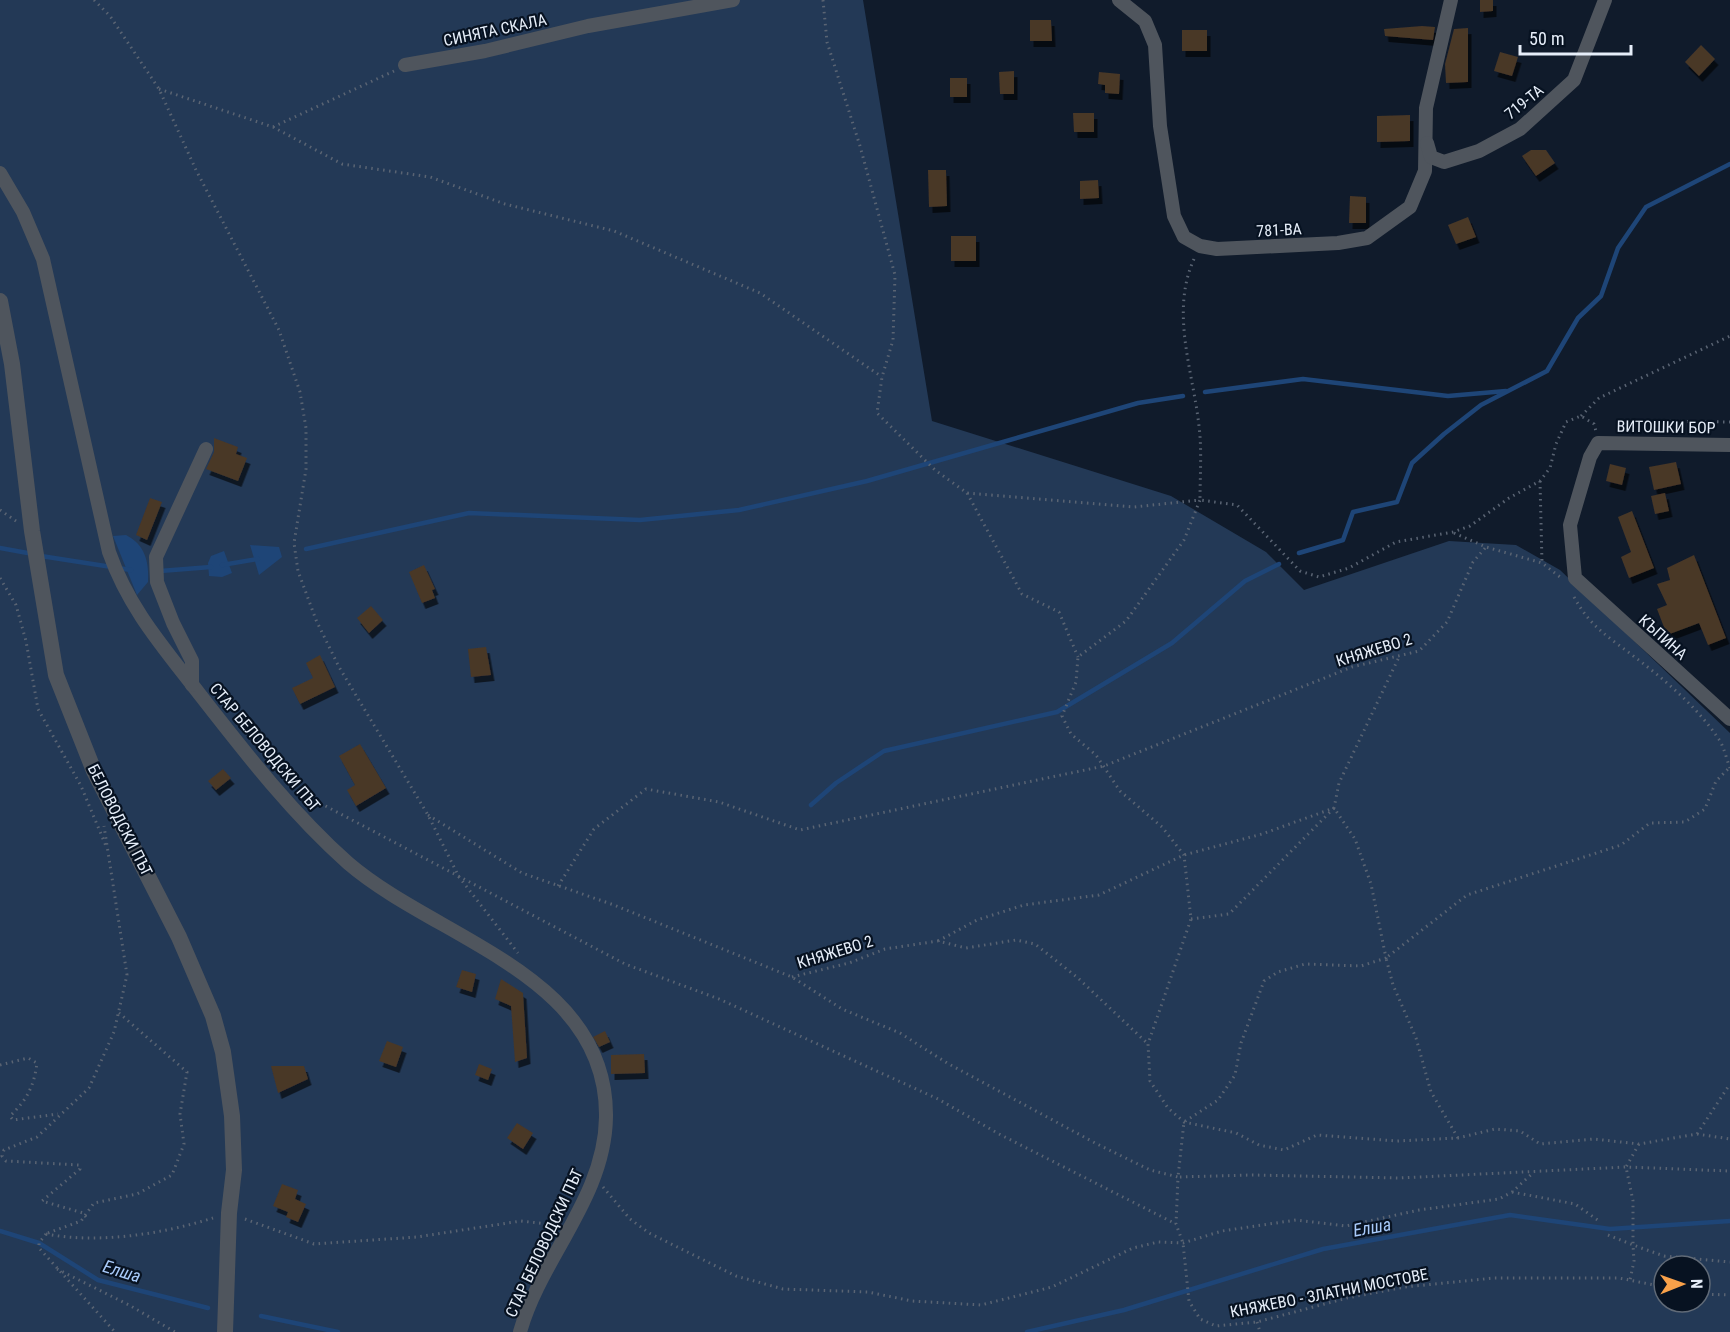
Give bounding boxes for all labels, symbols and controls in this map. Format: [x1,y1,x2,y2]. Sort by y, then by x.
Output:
street label: СИНЯТА СКАЛА [442,10,548,50]
scale bar [1520,18,1631,56]
text: 50 m [1529,28,1564,49]
street label: 719-ТА [1501,81,1547,123]
street label: 781-ВА [1256,219,1302,241]
street label: ВИТОШКИ БОР [1616,417,1716,437]
street label: КЪПИНА [1635,610,1691,664]
street label: КНЯЖЕВО 2 [1334,629,1414,671]
street label: СТАР БЕЛОВОДСКИ ПЪТ [206,679,324,815]
street label: БЕЛОВОДСКИ ПЪТ [84,761,156,879]
street label: КНЯЖЕВО 2 [795,931,875,973]
street label: СТАР БЕЛОВОДСКИ ПЪТ [501,1166,587,1320]
water label: Елша [1351,1213,1393,1241]
north arrow [1652,1254,1712,1314]
water label: Елша [101,1255,143,1287]
street label: КНЯЖЕВО - ЗЛАТНИ МОСТОВЕ [1228,1264,1430,1322]
text: N [1687,1279,1706,1289]

